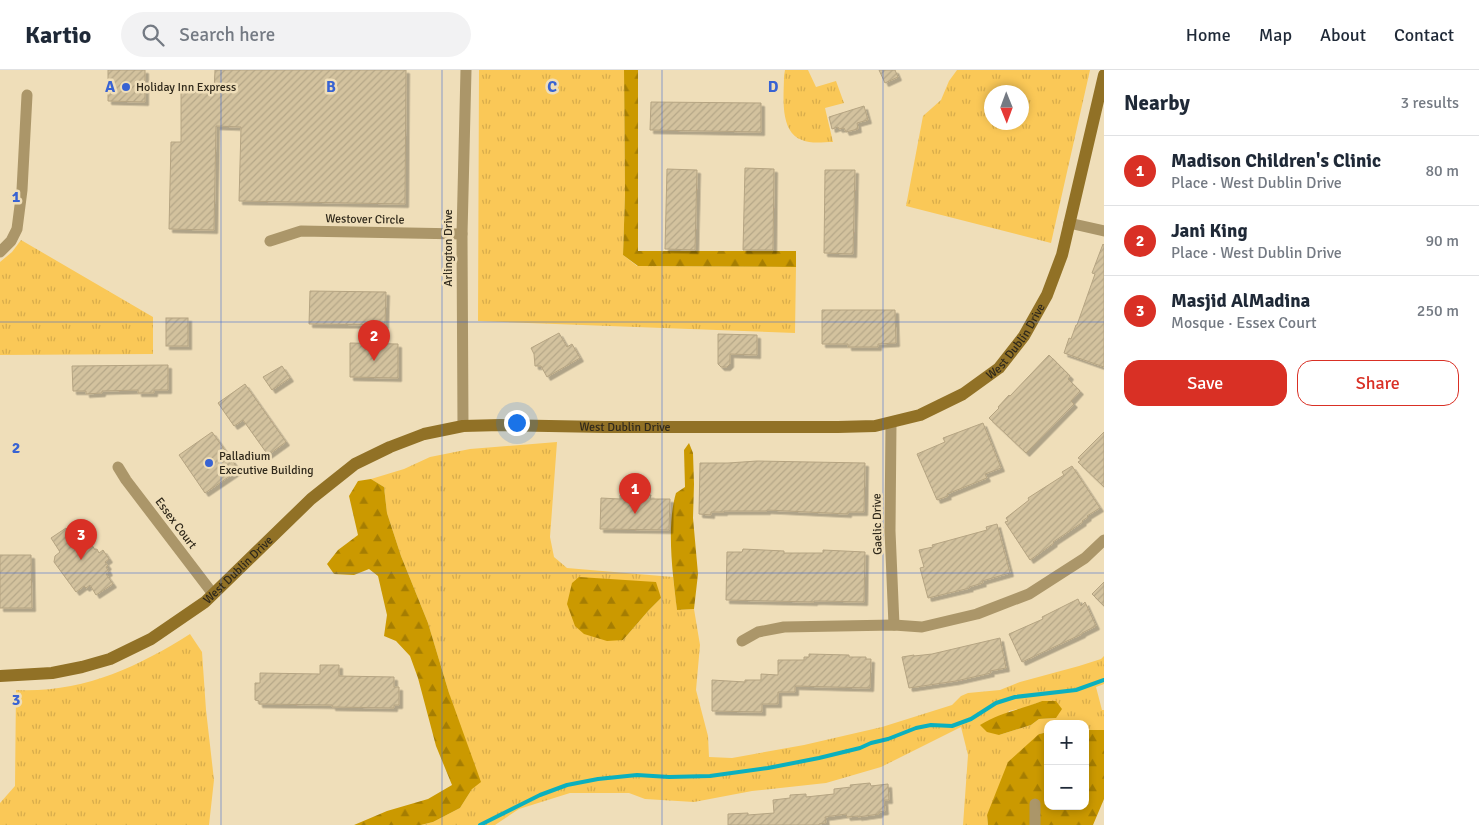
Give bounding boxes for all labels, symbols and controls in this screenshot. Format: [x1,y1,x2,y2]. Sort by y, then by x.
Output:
search box [121,12,471,57]
text: Kartio [25,20,91,50]
icon: search [139,21,167,49]
text: Search here [179,23,275,47]
text: Home [1186,24,1231,46]
text: Map [1259,24,1292,46]
text: About [1320,24,1366,46]
text: Contact [1394,24,1454,46]
text: A [105,77,116,97]
text: B [326,77,336,97]
text: C [547,77,557,97]
text: D [768,77,779,97]
place label: Holiday Inn Express [136,80,236,95]
marker: Holiday Inn Express [120,81,132,93]
north arrow [984,85,1029,130]
text: Nearby [1124,90,1190,116]
text: 3 results [1400,93,1459,113]
text: Madison Children's Clinic [1171,149,1381,173]
text: 1 [1136,161,1144,181]
text: 80 m [1425,161,1459,181]
text: Place · West Dublin Drive [1171,173,1342,193]
text: 1 [12,187,21,207]
street label: Arlington Drive [441,209,456,287]
street label: Westover Circle [325,211,405,228]
text: Jani King [1171,219,1248,243]
text: 2 [1136,231,1144,251]
text: 90 m [1425,231,1459,251]
text: Place · West Dublin Drive [1171,243,1342,263]
text: Masjid AlMadina [1171,289,1310,313]
street label: West Dublin Drive [983,301,1049,383]
text: 3 [1136,301,1144,321]
text: 250 m [1417,301,1459,321]
text: Mosque · Essex Court [1171,313,1317,333]
pin: 2 [358,320,390,361]
button: Save [1124,360,1287,406]
button: Share [1297,360,1459,406]
your location [504,410,530,436]
street label: West Dublin Drive [579,420,671,435]
text: 2 [12,438,20,458]
place label: Palladium Executive Building [219,449,314,478]
marker: Palladium Executive Building [203,457,215,469]
pin: 1 [619,473,651,514]
street label: Gaelic Drive [869,493,886,555]
street label: Essex Court [151,495,200,552]
pin: 3 [65,519,97,560]
street label: West Dublin Drive [200,533,276,607]
text: 3 [12,690,20,710]
map controls [1044,720,1089,810]
button: + [1044,720,1089,765]
button: − [1044,765,1089,810]

